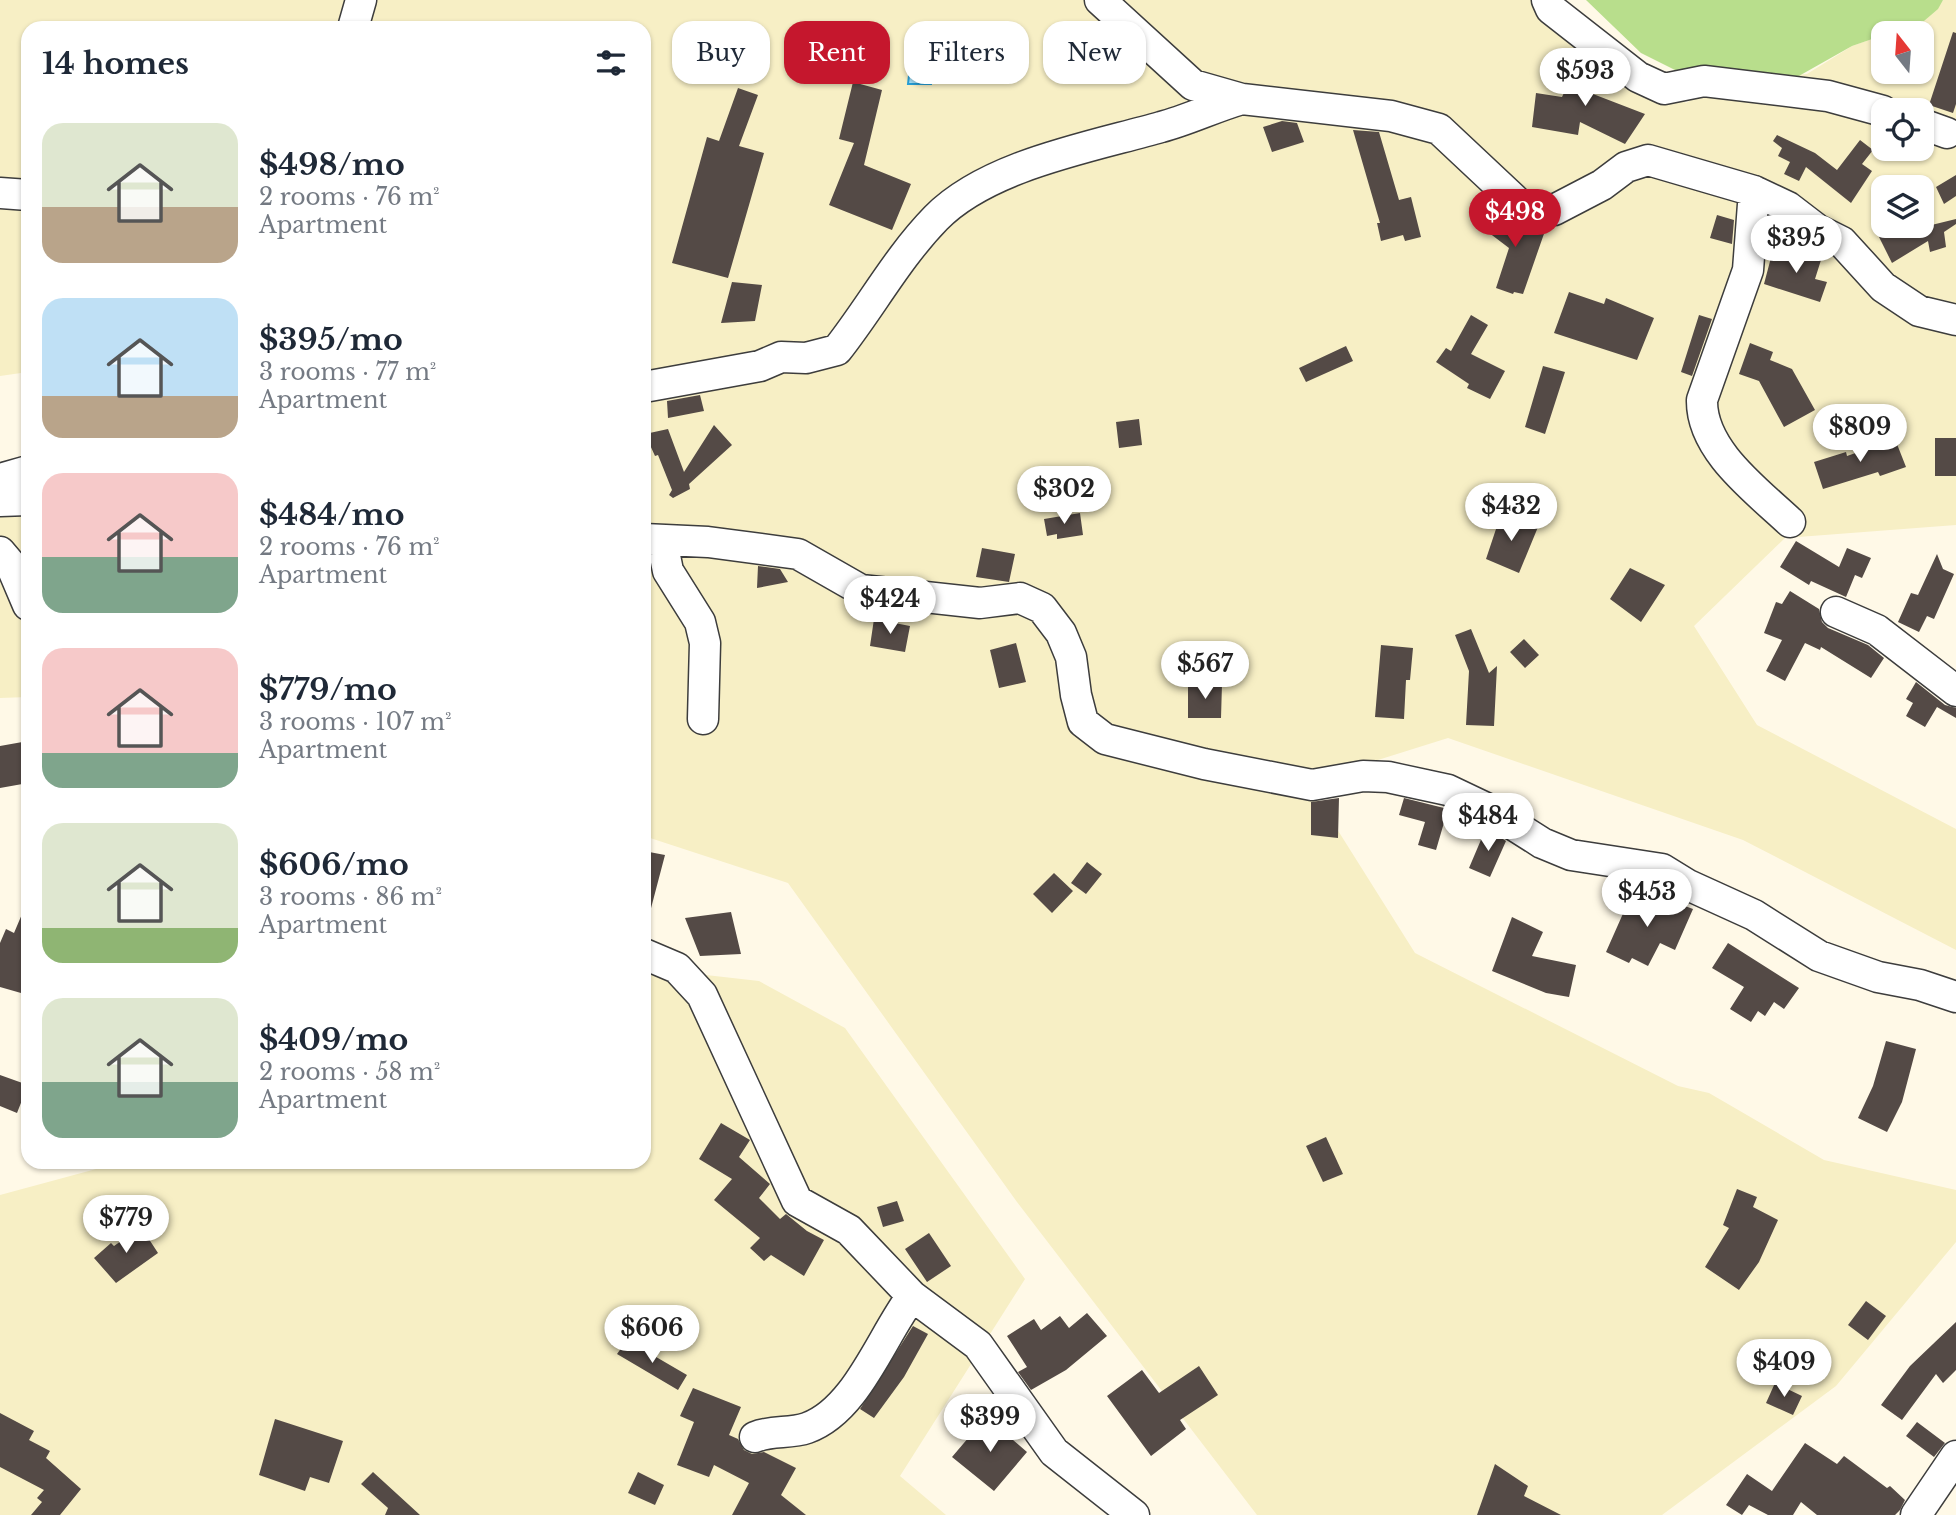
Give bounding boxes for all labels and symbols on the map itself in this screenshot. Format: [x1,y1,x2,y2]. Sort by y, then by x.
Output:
north arrow [1871,21,1934,84]
pin: $593 [1544,48,1626,108]
pin: $498 [1474,190,1556,249]
pin: $395 [1755,216,1837,275]
pin: $809 [1819,405,1901,464]
pin: $302 [1023,466,1105,526]
pin: $432 [1470,484,1552,543]
pin: $424 [849,576,931,636]
pin: $567 [1164,642,1246,701]
pin: $484 [1447,794,1529,853]
pin: $453 [1606,870,1688,929]
pin: $779 [85,1196,167,1255]
pin: $606 [611,1306,693,1365]
pin: $409 [1743,1340,1825,1399]
pin: $399 [949,1394,1031,1454]

